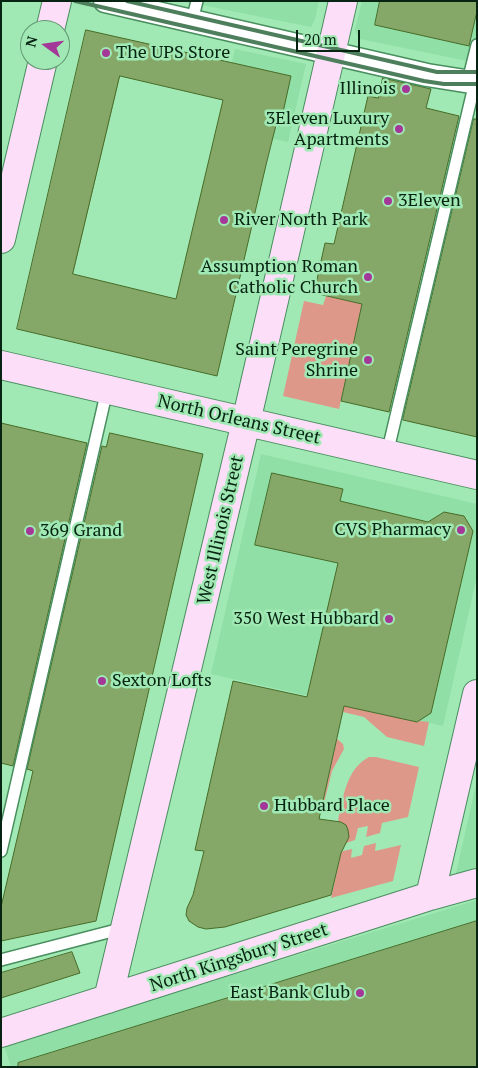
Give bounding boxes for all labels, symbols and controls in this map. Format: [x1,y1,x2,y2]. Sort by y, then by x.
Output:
north arrow [20,20,70,70]
scale bar [298,20,362,52]
text: 20 m [304,29,337,49]
text: N [20,34,41,49]
place label: The UPS Store [116,42,230,64]
marker: The UPS Store [100,47,112,59]
place label: Illinois [340,78,396,100]
marker: Illinois [400,83,412,95]
place label: 3Eleven Luxury Apartments [266,108,389,150]
marker: 3Eleven Luxury Apartments [393,123,405,135]
place label: 3Eleven [398,190,461,212]
marker: 3Eleven [382,195,394,207]
place label: River North Park [234,209,368,231]
marker: River North Park [218,214,230,226]
place label: Assumption Roman Catholic Church [201,256,358,298]
marker: Assumption Roman Catholic Church [362,271,374,283]
place label: Saint Peregrine Shrine [235,339,358,382]
marker: Saint Peregrine Shrine [362,354,374,366]
street label: North Orleans Street [156,391,322,449]
street label: West Illinois Street [193,453,249,607]
place label: CVS Pharmacy [334,519,451,541]
place label: 369 Grand [40,520,122,542]
marker: CVS Pharmacy [455,524,467,536]
marker: 369 Grand [24,525,36,537]
place label: 350 West Hubbard [233,608,379,630]
marker: 350 West Hubbard [383,613,395,625]
place label: Sexton Lofts [112,670,212,692]
marker: Sexton Lofts [96,675,108,687]
place label: Hubbard Place [274,795,390,817]
marker: Hubbard Place [258,800,270,812]
street label: North Kingsbury Street [147,919,331,997]
place label: East Bank Club [230,982,350,1004]
marker: East Bank Club [354,987,366,999]

